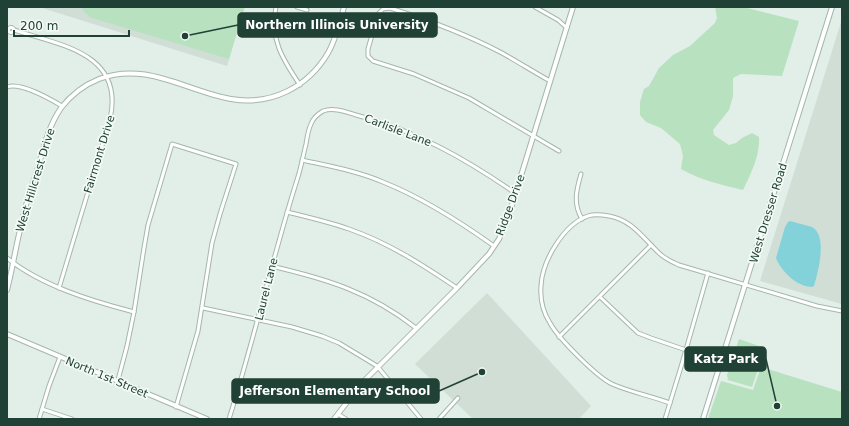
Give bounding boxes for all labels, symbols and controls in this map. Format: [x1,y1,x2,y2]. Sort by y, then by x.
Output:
scale bar [14,12,129,38]
callout: Northern Illinois University [238,13,437,37]
text: Northern Illinois University [245,18,429,32]
text: 200 m [20,19,58,33]
street label: Carlisle Lane [362,112,433,149]
street label: Fairmont Drive [81,113,118,195]
street label: West Hillcrest Drive [13,126,58,234]
street label: West Dresser Road [747,162,790,265]
street label: Ridge Drive [493,173,528,238]
street label: Laurel Lane [252,256,281,322]
callout: Katz Park [685,347,766,371]
text: Katz Park [694,352,759,366]
street label: North 1st Street [64,354,151,401]
callout: Jefferson Elementary School [232,379,439,403]
text: Jefferson Elementary School [239,384,430,398]

